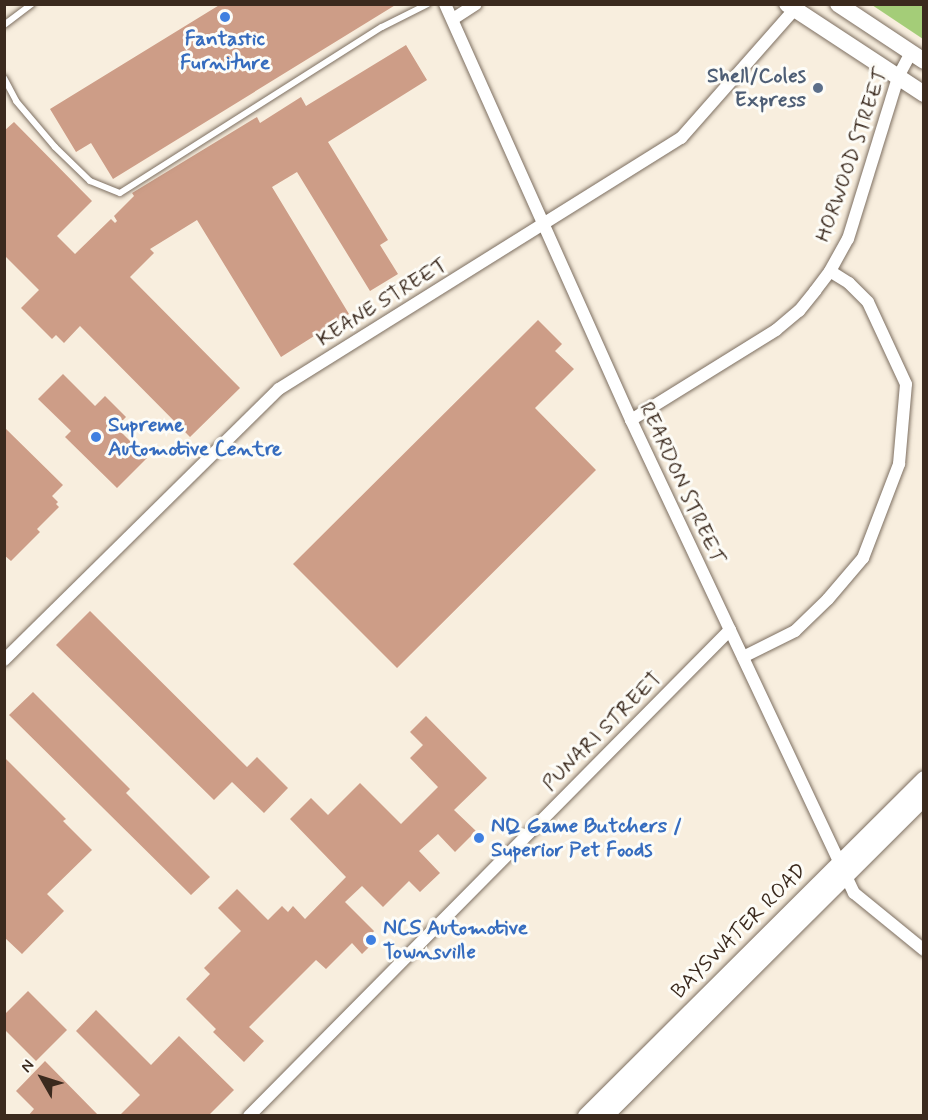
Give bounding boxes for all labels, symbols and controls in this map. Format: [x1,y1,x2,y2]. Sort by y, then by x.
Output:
marker: Fantastic Furniture [218,10,232,24]
place label: Fantastic Furniture [180,26,270,76]
place label: Shell/Coles Express [707,63,806,113]
street label: HORWOOD STREET [810,64,894,246]
marker: Shell/Coles Express [811,81,825,95]
street label: KEANE STREET [311,251,453,353]
street label: REARDON STREET [633,398,731,568]
place label: Supreme Automotive Centre [108,412,280,462]
marker: Supreme Automotive Centre [89,430,103,444]
street label: PUNARI STREET [537,666,667,796]
place label: NQ Game Butchers / Superior Pet Foods [491,813,680,863]
marker: NQ Game Butchers / Superior Pet Foods [472,831,486,845]
street label: BAYSWATER ROAD [666,858,812,1004]
place label: NCS Automotive Townsville [383,915,528,965]
marker: NCS Automotive Townsville [364,933,378,947]
north arrow [12,1048,72,1108]
text: N [16,1056,39,1077]

